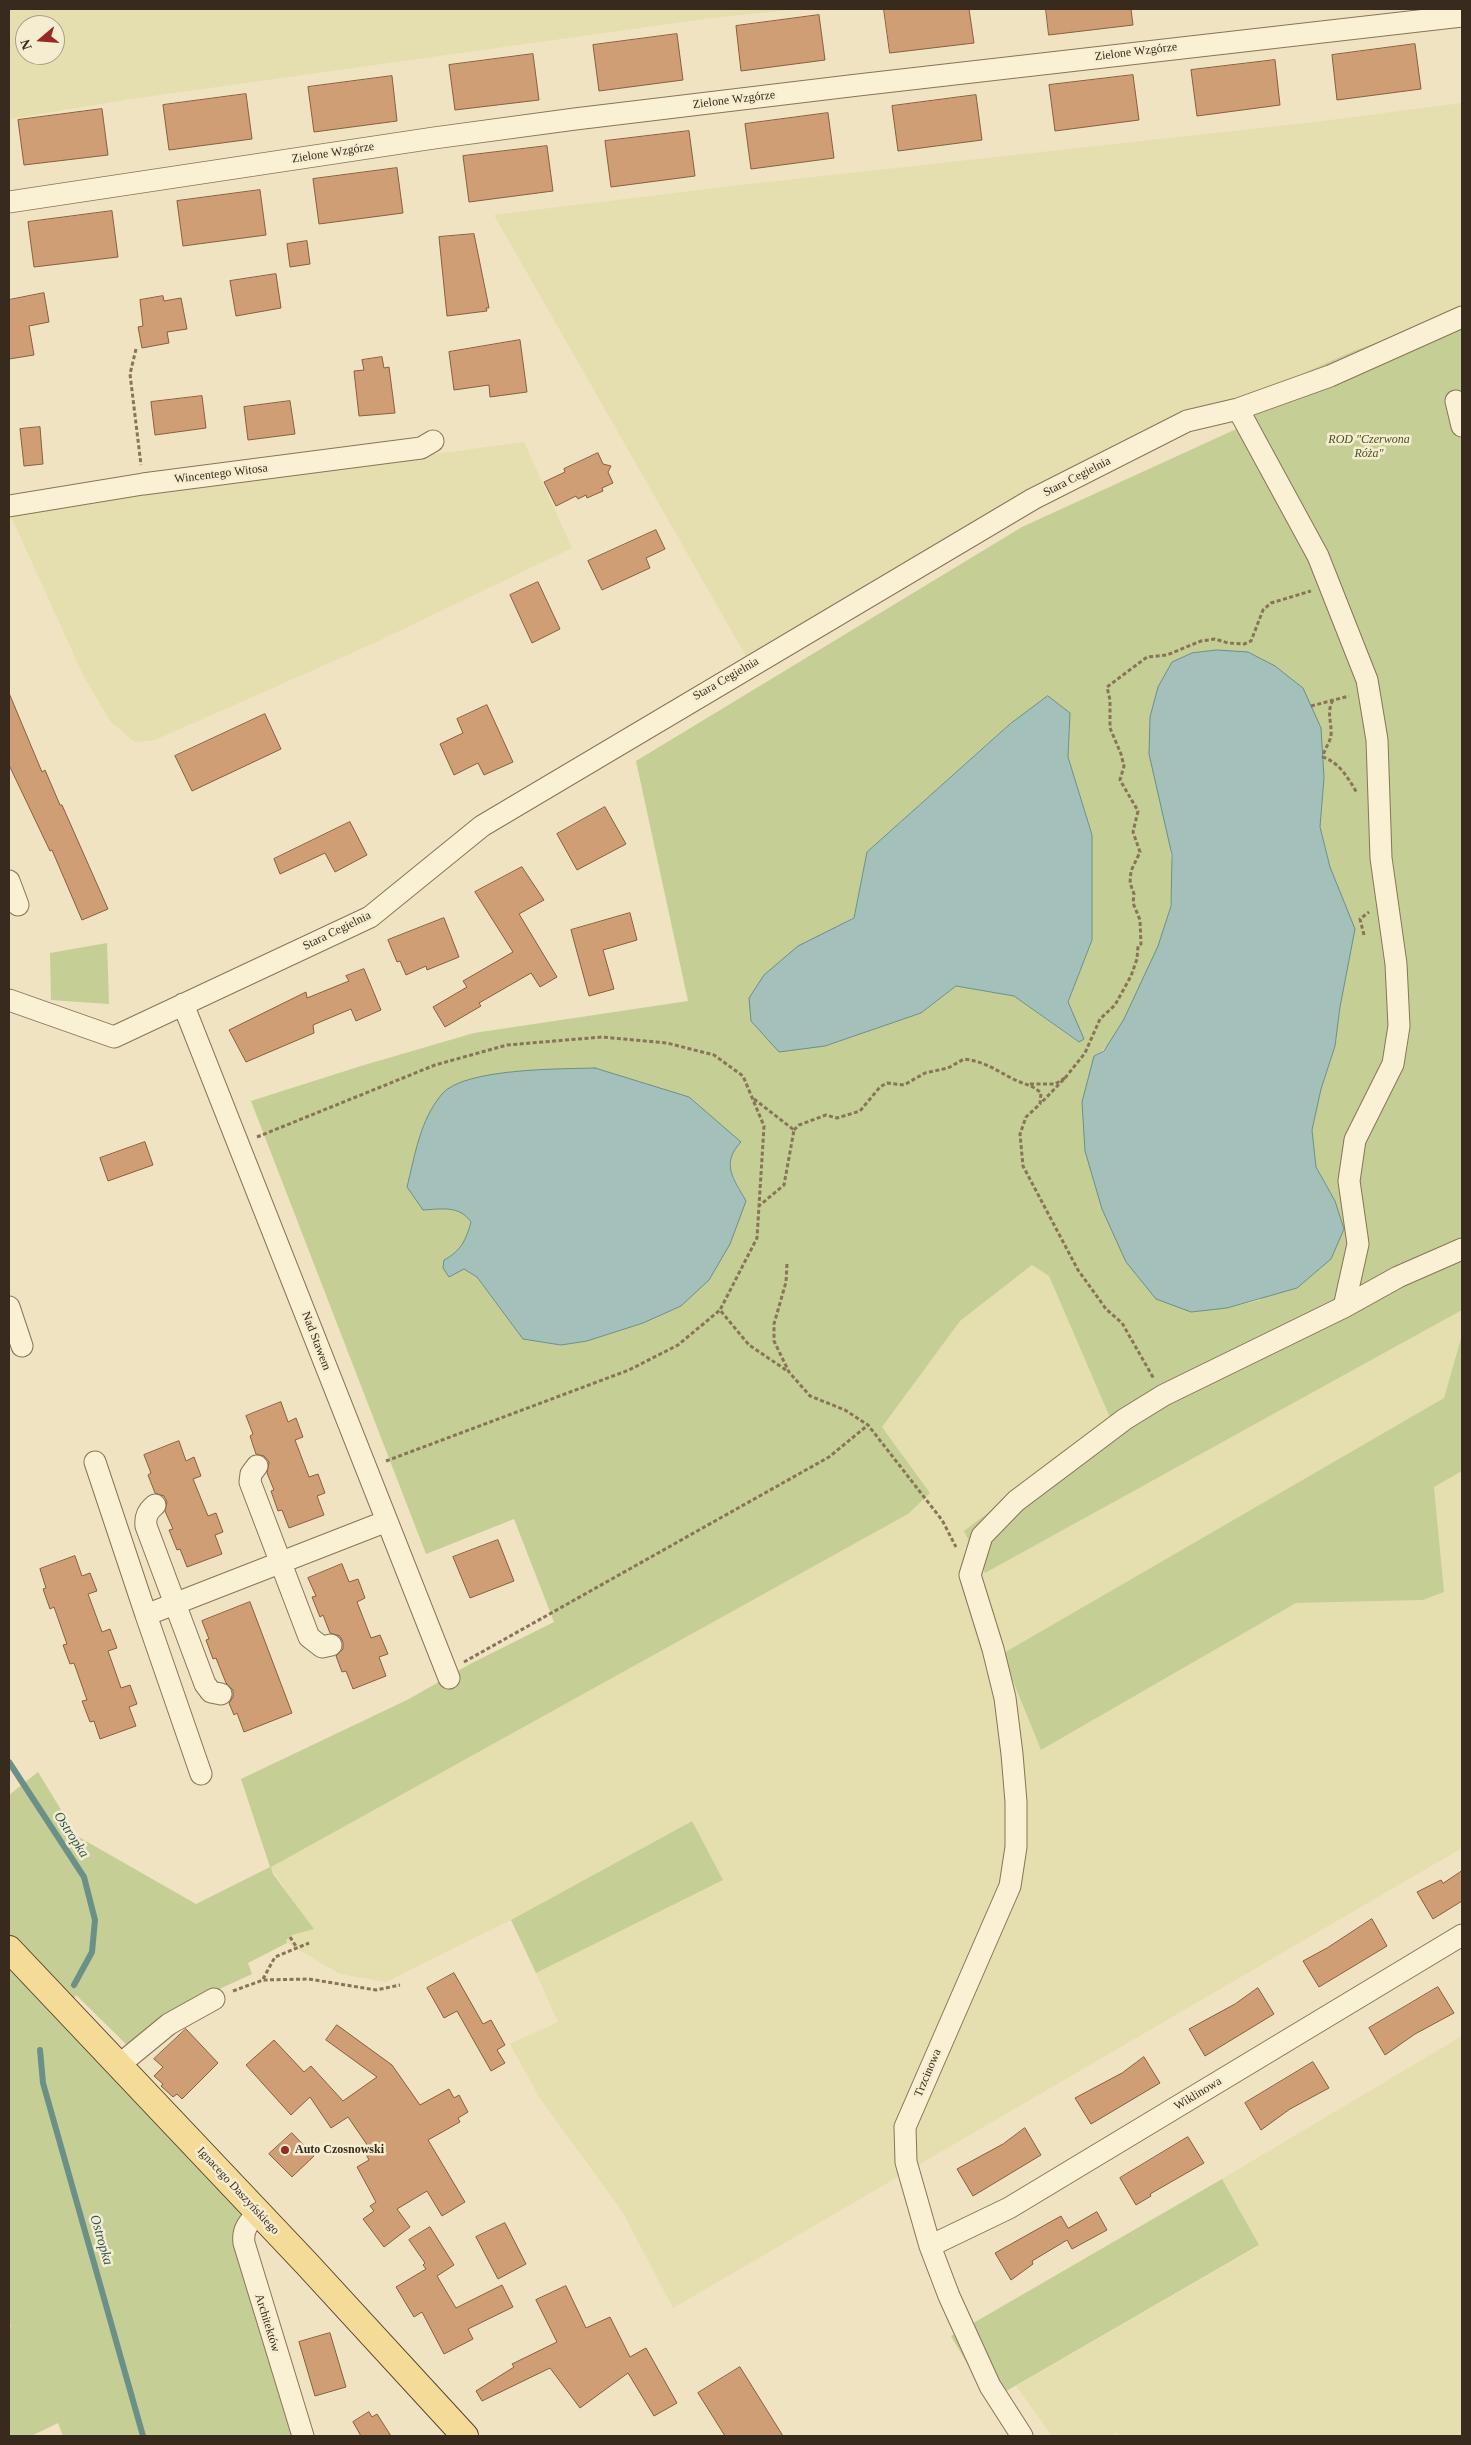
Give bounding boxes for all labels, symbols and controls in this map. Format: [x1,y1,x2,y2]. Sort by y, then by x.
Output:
north arrow [15,15,65,65]
text: N [18,37,35,52]
street label: Zielone Wzgórze [1094,40,1178,64]
street label: Zielone Wzgórze [692,88,776,112]
street label: Zielone Wzgórze [291,139,375,167]
park label: ROD "Czerwona Róża" [1328,433,1410,461]
street label: Stara Cegielnia [1041,454,1113,500]
street label: Wincentego Witosa [173,461,269,487]
street label: Stara Cegielnia [691,654,761,704]
street label: Stara Cegielnia [301,908,373,954]
street label: Nad Stawem [298,1310,334,1372]
water label: Ostropka [50,1809,92,1861]
street label: Trzcinowa [911,2047,945,2099]
street label: Wiklinowa [1172,2074,1224,2114]
place label: Auto Czosnowski [295,2143,384,2157]
street label: Ignacego Daszyńskiego [194,2144,282,2238]
marker: Auto Czosnowski [279,2144,291,2156]
water label: Ostropka [86,2213,116,2267]
street label: Architektów [251,2292,283,2354]

